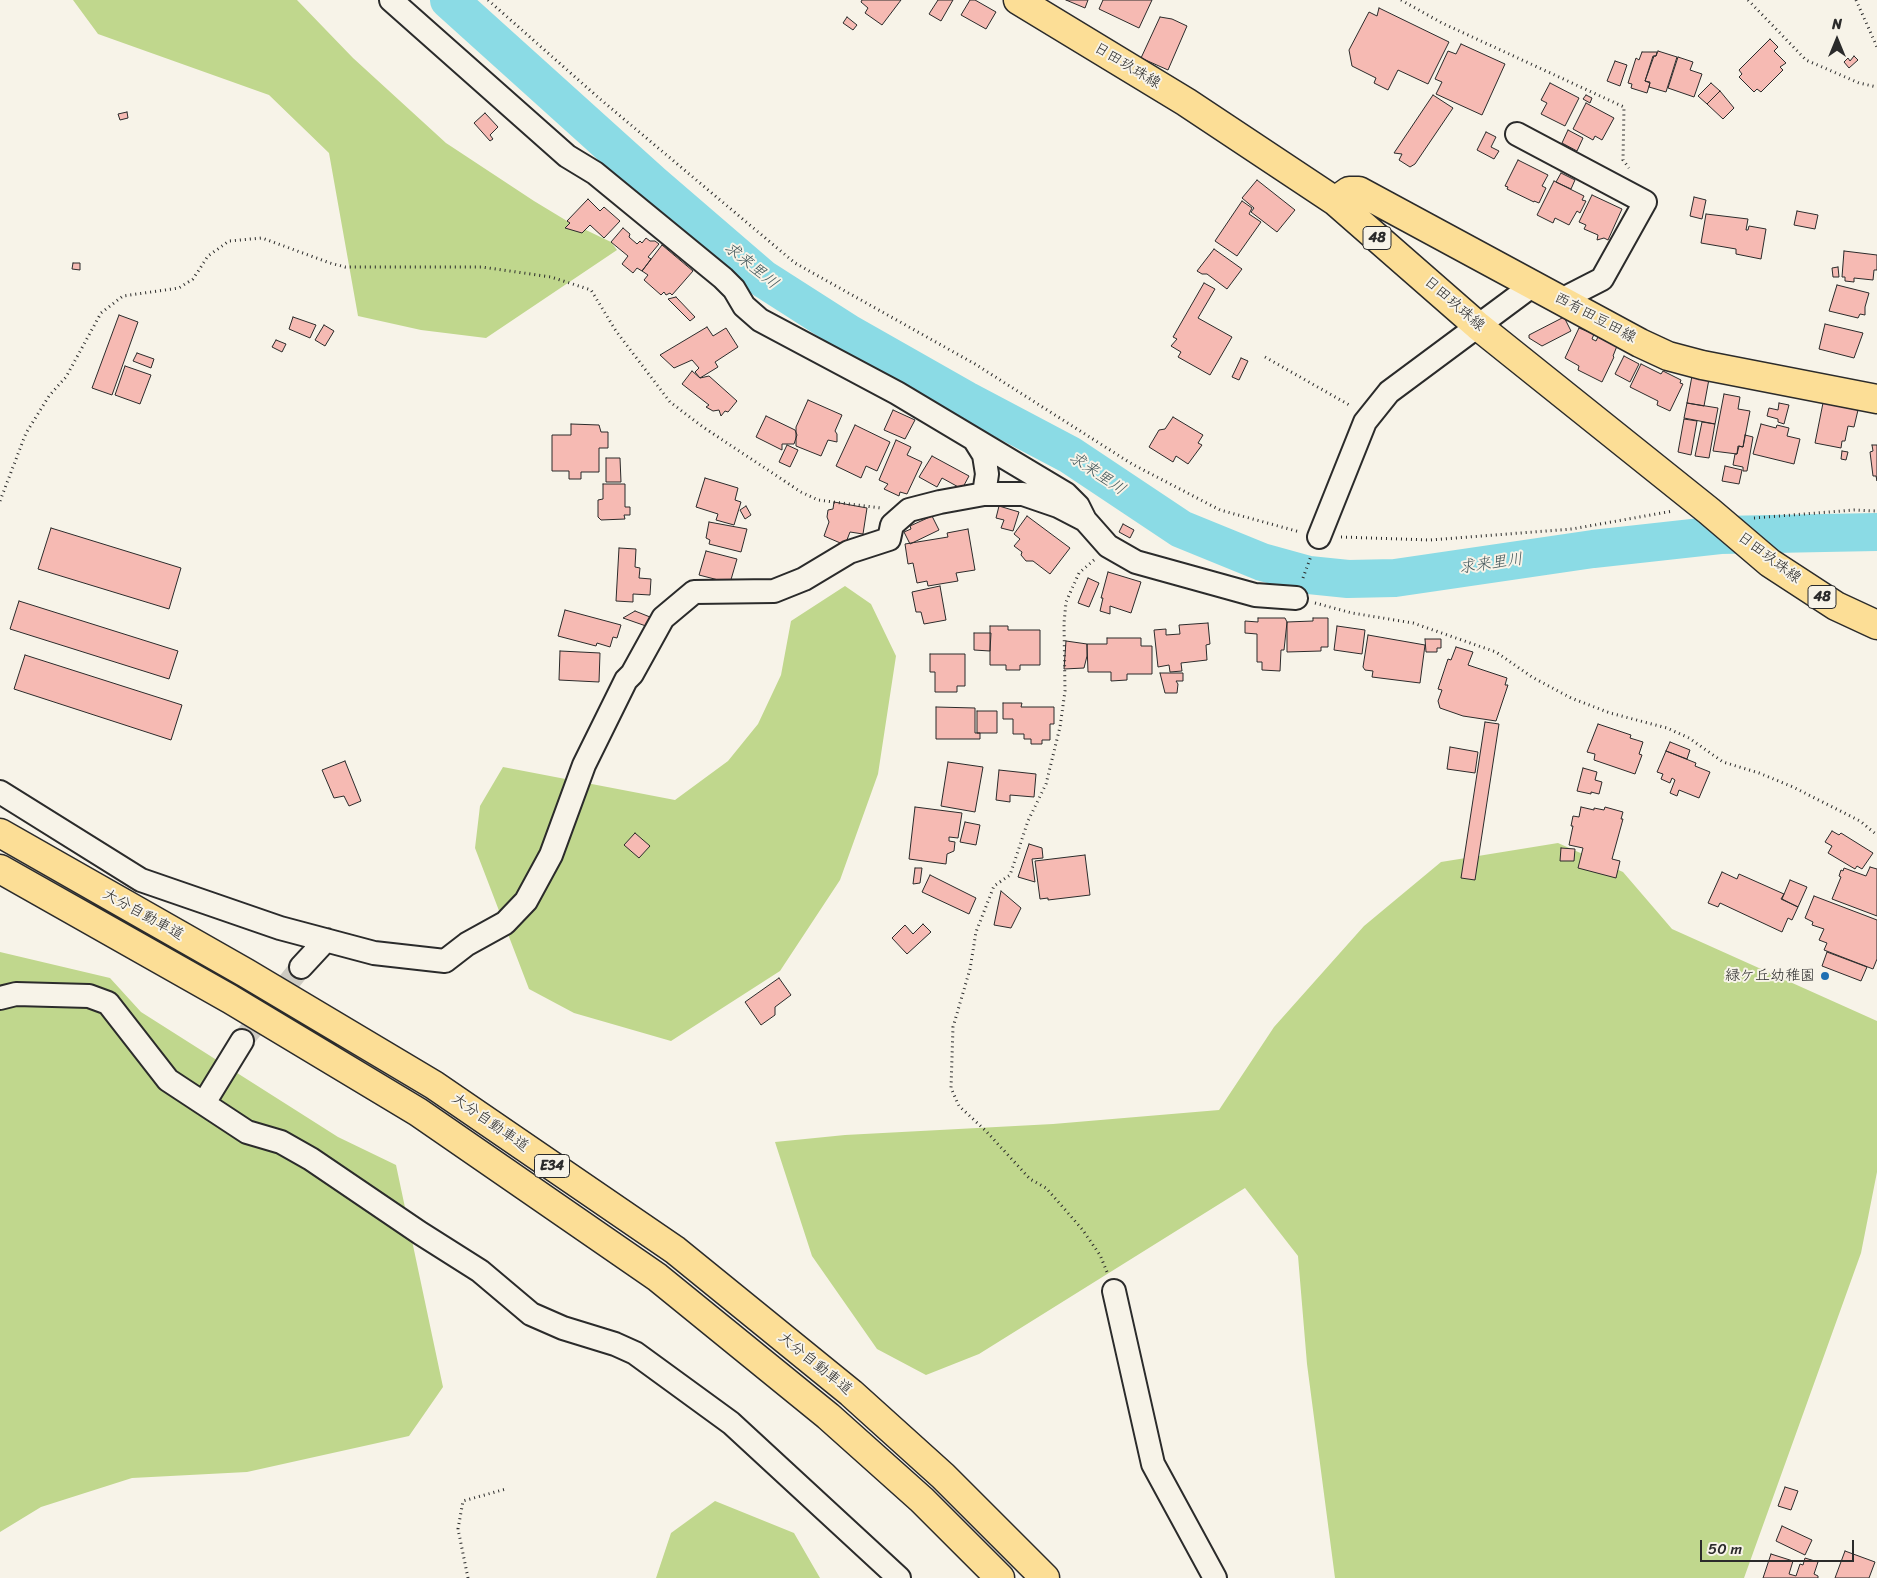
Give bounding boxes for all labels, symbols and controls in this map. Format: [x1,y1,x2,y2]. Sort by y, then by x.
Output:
text: N [1832,12,1842,37]
north arrow [1812,15,1862,65]
street label: 日田玖珠線 [1090,39,1164,93]
road number: 48 [1363,227,1391,250]
water label: 求来里川 [720,238,782,294]
street label: 日田玖珠線 [1420,273,1488,335]
street label: 西有田豆田線 [1551,289,1639,347]
water label: 求来里川 [1065,448,1129,500]
street label: 日田玖珠線 [1734,528,1804,588]
water label: 求来里川 [1458,550,1524,578]
road number: 48 [1808,586,1836,608]
street label: 大分自動車道 [99,885,187,945]
place label: 緑ケ丘幼稚園 [1725,967,1815,985]
marker: 緑ケ丘幼稚園 [1819,970,1831,982]
street label: 大分自動車道 [448,1090,532,1156]
road number: E34 [534,1154,570,1178]
street label: 大分自動車道 [774,1329,856,1399]
scale bar [1702,1530,1856,1562]
text: 50 m [1708,1536,1742,1562]

